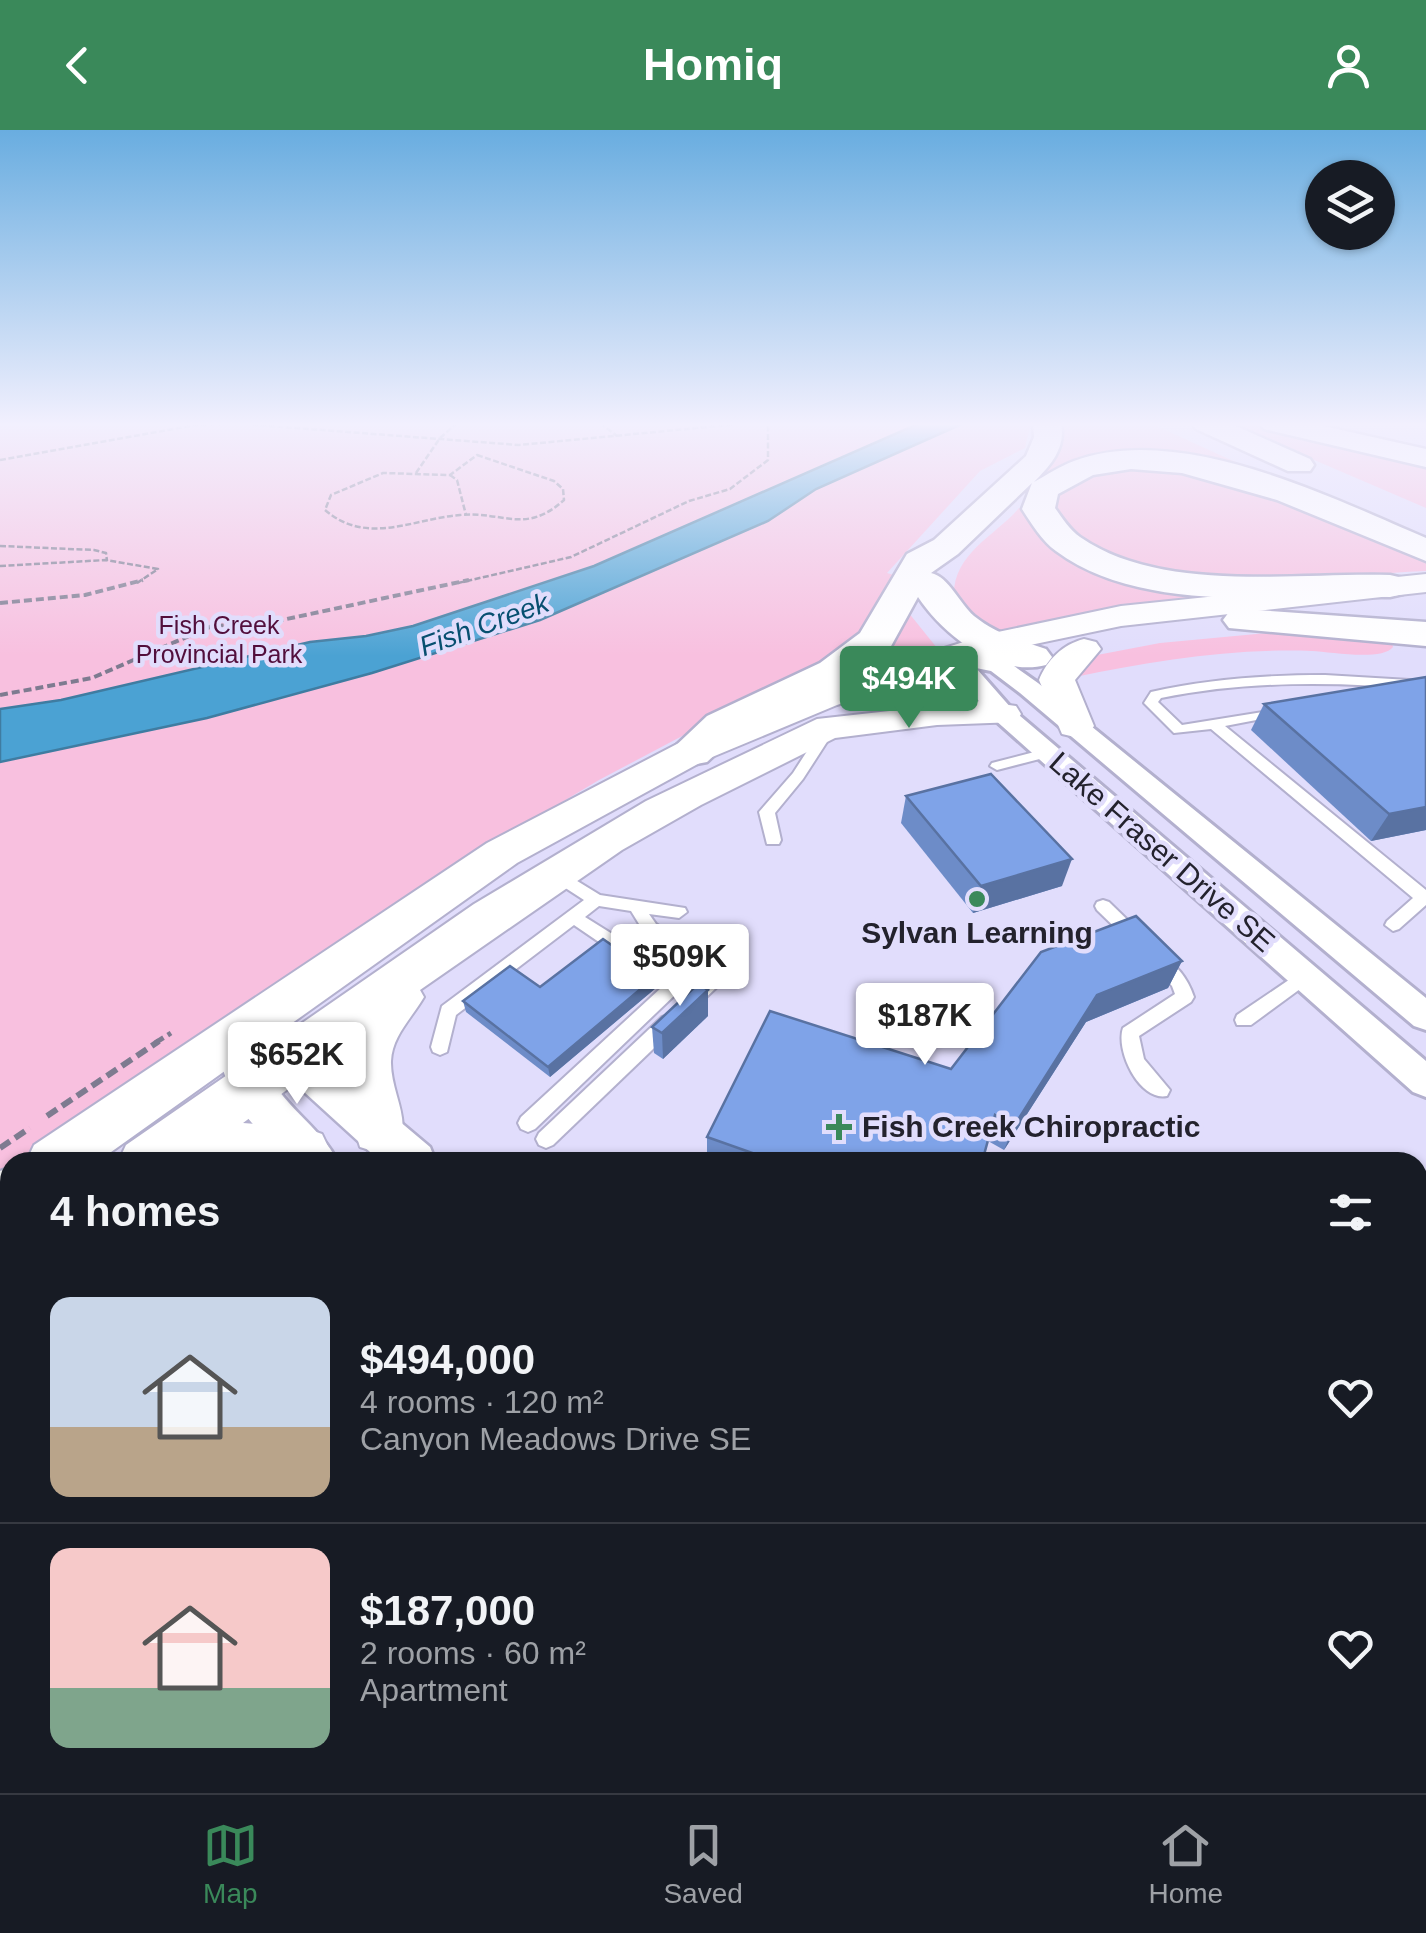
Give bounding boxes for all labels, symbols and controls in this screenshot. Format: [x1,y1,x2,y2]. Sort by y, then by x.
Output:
icon: back [50,38,105,93]
icon: person [1321,38,1376,93]
text: Homiq [643,39,783,90]
map controls [1305,160,1395,250]
button: layers [1305,160,1395,250]
water label: Fish Creek [415,586,555,662]
park label: Fish Creek Provincial Park [136,611,303,668]
pin: $494K [839,646,979,731]
text: $494K [862,660,956,696]
street label: Lake Fraser Drive SE [1043,745,1281,958]
marker: Sylvan Learning [966,888,988,910]
place label: Sylvan Learning [861,916,1093,949]
pin: $509K [610,924,750,1009]
text: $509K [633,938,727,974]
pin: $187K [855,983,995,1068]
text: $187K [878,997,972,1033]
pin: $652K [227,1022,367,1107]
text: $652K [250,1036,344,1072]
place label: Fish Creek Chiropractic [862,1110,1200,1143]
marker: Fish Creek Chiropractic [826,1114,852,1140]
icon: filters [1323,1185,1378,1240]
text: 4 homes [50,1188,220,1235]
text: $494,000 [360,1336,535,1383]
icon: home [130,1337,250,1457]
icon: heart [1323,1370,1378,1425]
text: 4 rooms · 120 m² [360,1384,604,1420]
text: Canyon Meadows Drive SE [360,1421,751,1457]
text: $187,000 [360,1587,535,1634]
icon: home [130,1588,250,1708]
icon: heart [1323,1621,1378,1676]
text: 2 rooms · 60 m² [360,1635,586,1671]
text: Apartment [360,1672,508,1708]
tab: Map [203,1818,258,1910]
tab: Saved [663,1818,743,1910]
tab: Home [1148,1818,1223,1910]

